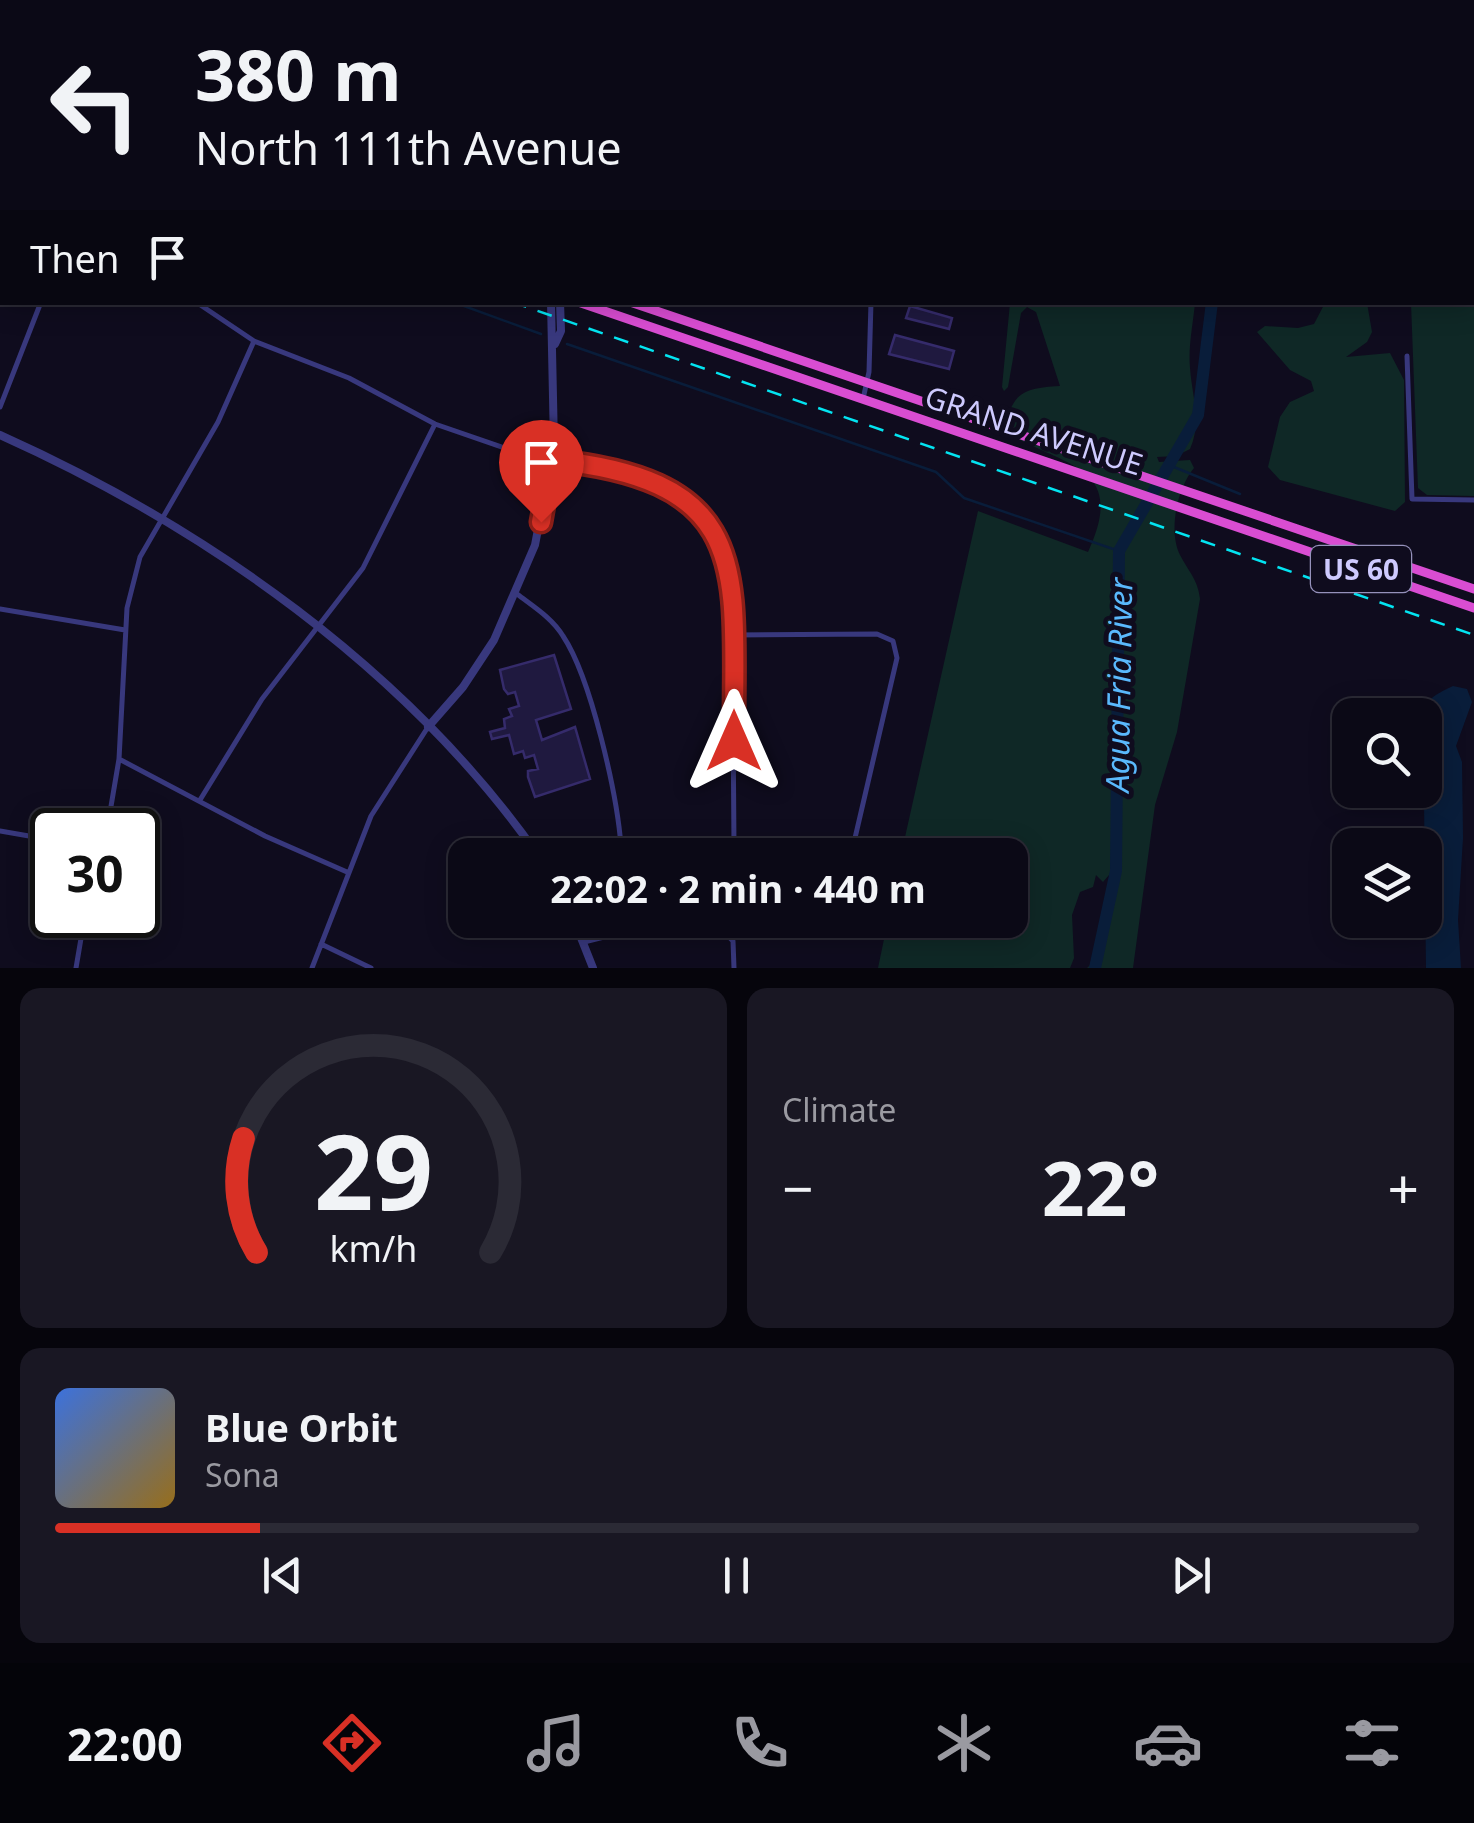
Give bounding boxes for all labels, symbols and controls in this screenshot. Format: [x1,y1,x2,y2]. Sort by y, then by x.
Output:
text: 380 m [195,26,402,122]
icon: left [30,40,160,170]
text: North 111th Avenue [195,117,622,178]
icon: arrive [140,230,195,285]
text: Then [30,232,120,284]
street label: GRAND AVENUE [920,376,1148,484]
pin [499,420,584,523]
icon: arrive [514,435,569,490]
road number: US 60 [1311,546,1411,592]
water label: Agua Fria River [1095,576,1141,795]
position arrow [682,689,786,793]
map controls [1332,698,1442,938]
button: search [1332,698,1442,808]
speed limit sign: 30 [30,808,160,938]
button: layers [1332,828,1442,938]
text: 22:02 · 2 min · 440 m [550,862,926,914]
text: Climate [782,1088,896,1131]
text: 29 [314,1099,433,1240]
text: 22° [1042,1136,1159,1238]
text: − [782,1150,813,1225]
text: + [1388,1150,1419,1225]
text: km/h [330,1224,417,1272]
text: Blue Orbit [205,1401,398,1453]
text: Sona [205,1453,280,1496]
icon: previous [255,1548,310,1603]
icon: pause [709,1548,764,1603]
icon: next [1164,1548,1219,1603]
icon: directions [317,1708,387,1778]
icon: music [521,1708,591,1778]
icon: phone [725,1708,795,1778]
icon: climate [929,1708,999,1778]
icon: car [1133,1708,1203,1778]
icon: filters [1337,1708,1407,1778]
text: 22:00 [67,1713,183,1774]

